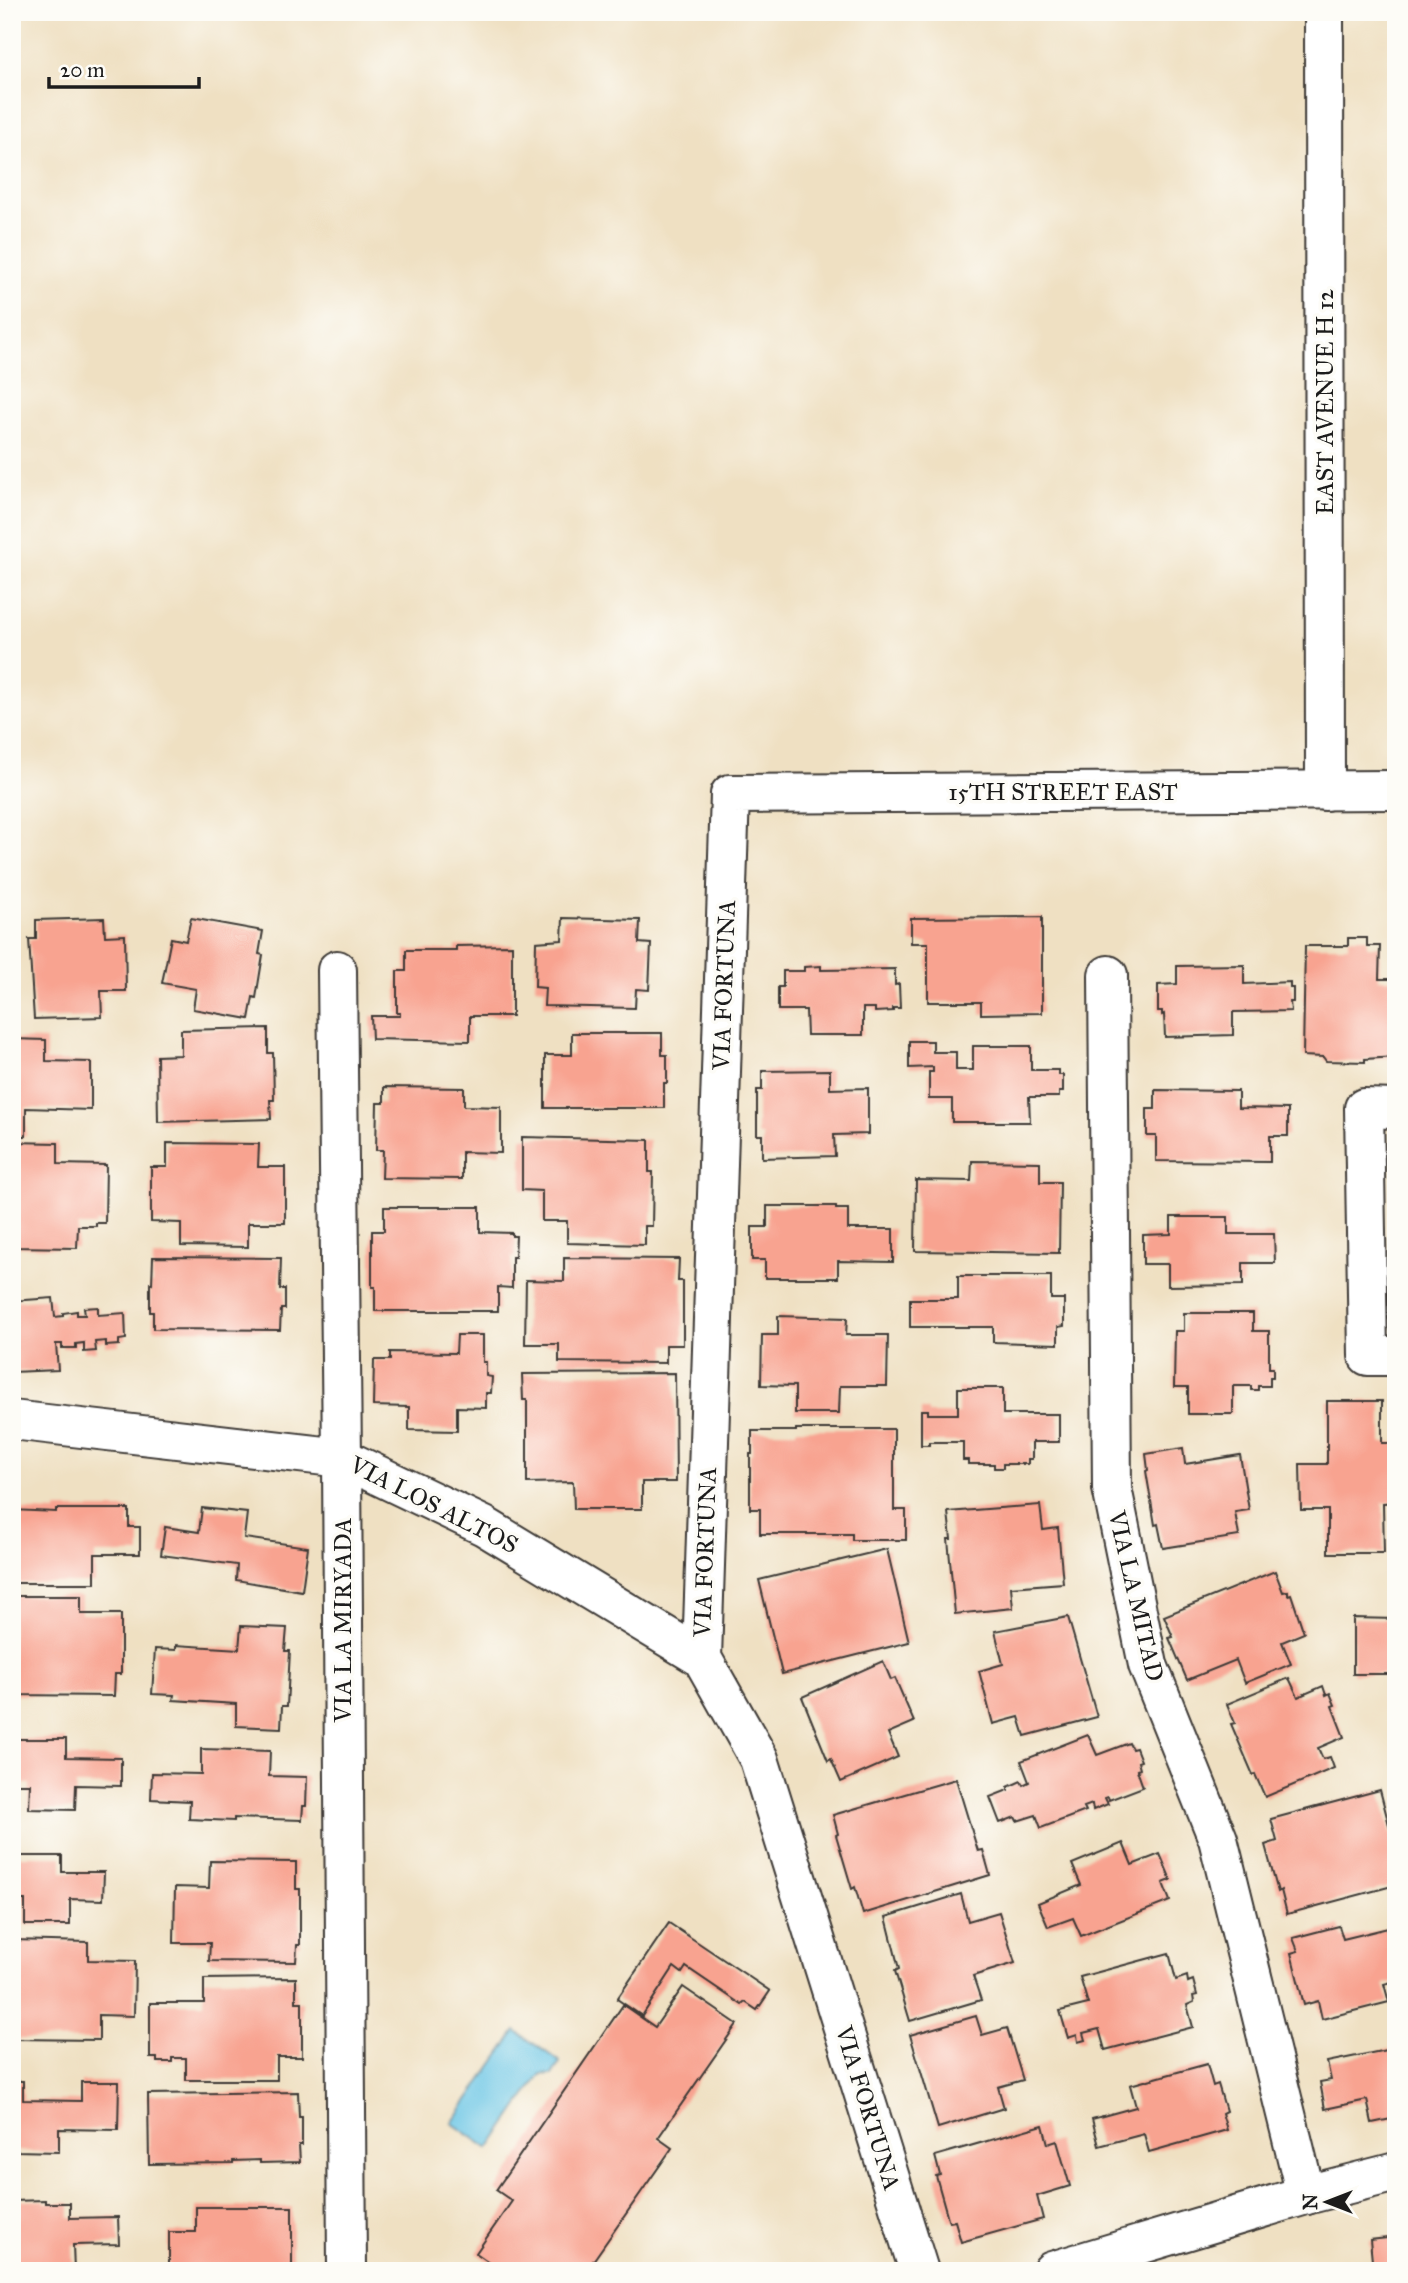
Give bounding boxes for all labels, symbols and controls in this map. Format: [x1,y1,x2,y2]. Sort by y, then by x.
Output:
scale bar [49,46,200,90]
text: 20 m [60,57,105,83]
street label: EAST AVENUE H 12 [1310,289,1340,515]
street label: 15TH STREET EAST [948,777,1178,807]
street label: VIA FORTUNA [706,899,742,1072]
street label: VIA LOS ALTOS [344,1449,523,1560]
street label: VIA FORTUNA [687,1466,723,1639]
street label: VIA LA MITAD [1102,1507,1170,1684]
street label: VIA LA MIRYADA [328,1517,358,1724]
street label: VIA FORTUNA [828,2021,907,2194]
north arrow [1292,2168,1362,2238]
text: N [1299,2194,1322,2210]

